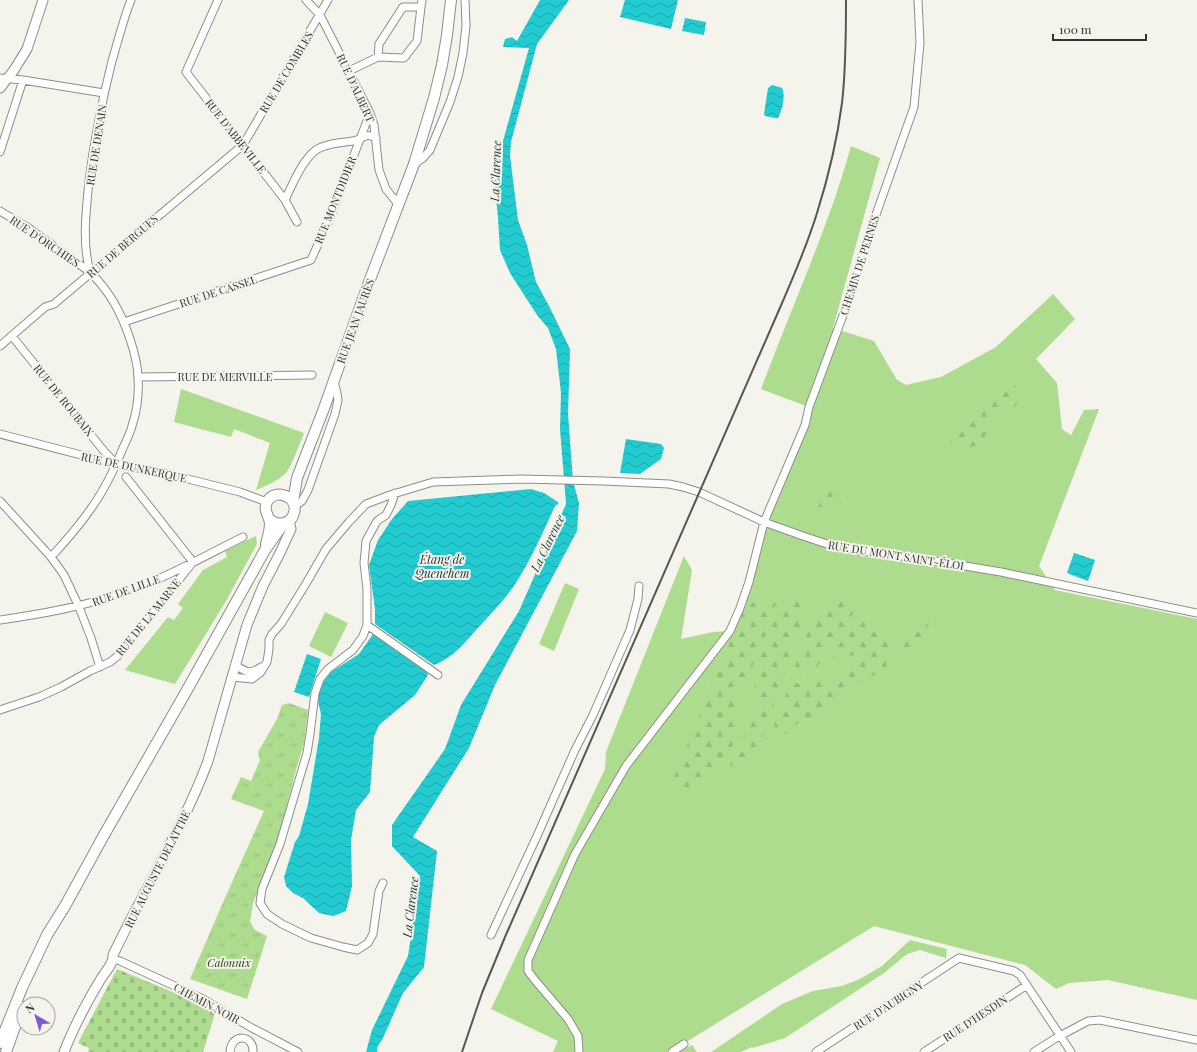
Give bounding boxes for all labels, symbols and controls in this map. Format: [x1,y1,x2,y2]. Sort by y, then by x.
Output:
scale bar [1053,16,1146,42]
text: 100 m [1059,21,1092,37]
street label: RUE DE COMBLES [256,29,316,115]
street label: RUE D'ALBERT [334,51,378,125]
street label: RUE D'ABBEVILLE [202,96,270,177]
street label: RUE DE DENAIN [82,103,110,187]
water label: La Clarence [486,140,504,203]
street label: RUE MONTDIDIER [311,153,360,246]
street label: RUE DE BERGUES [83,211,161,281]
street label: RUE D'ORCHIES [7,212,83,270]
street label: CHEMIN DE PERNES [836,213,882,317]
street label: RUE DE CASSEL [177,271,259,311]
street label: RUE JEAN JAURÈS [333,276,377,365]
street label: RUE DE ROUBAIX [30,361,98,439]
street label: RUE DE MERVILLE [178,369,273,384]
street label: RUE DE DUNKERQUE [80,448,189,486]
water label: La Clarence [526,512,568,575]
street label: RUE DU MONT SAINT-ÉLOI [827,537,965,573]
water label: Étang de Quenehem [414,551,470,581]
street label: RUE DE LILLE [90,571,162,609]
street label: RUE DE LA MARNE [112,575,184,659]
street label: RUE AUGUSTE DELATTRE [121,807,193,930]
water label: La Clarence [398,876,422,939]
park label: Calonnix [207,955,251,970]
street label: RUE D'AUBIGNY [850,977,926,1033]
street label: CHEMIN NOIR [171,979,244,1027]
street label: RUE D'HESDIN [940,991,1010,1045]
north arrow [16,996,56,1036]
text: N [22,999,37,1016]

